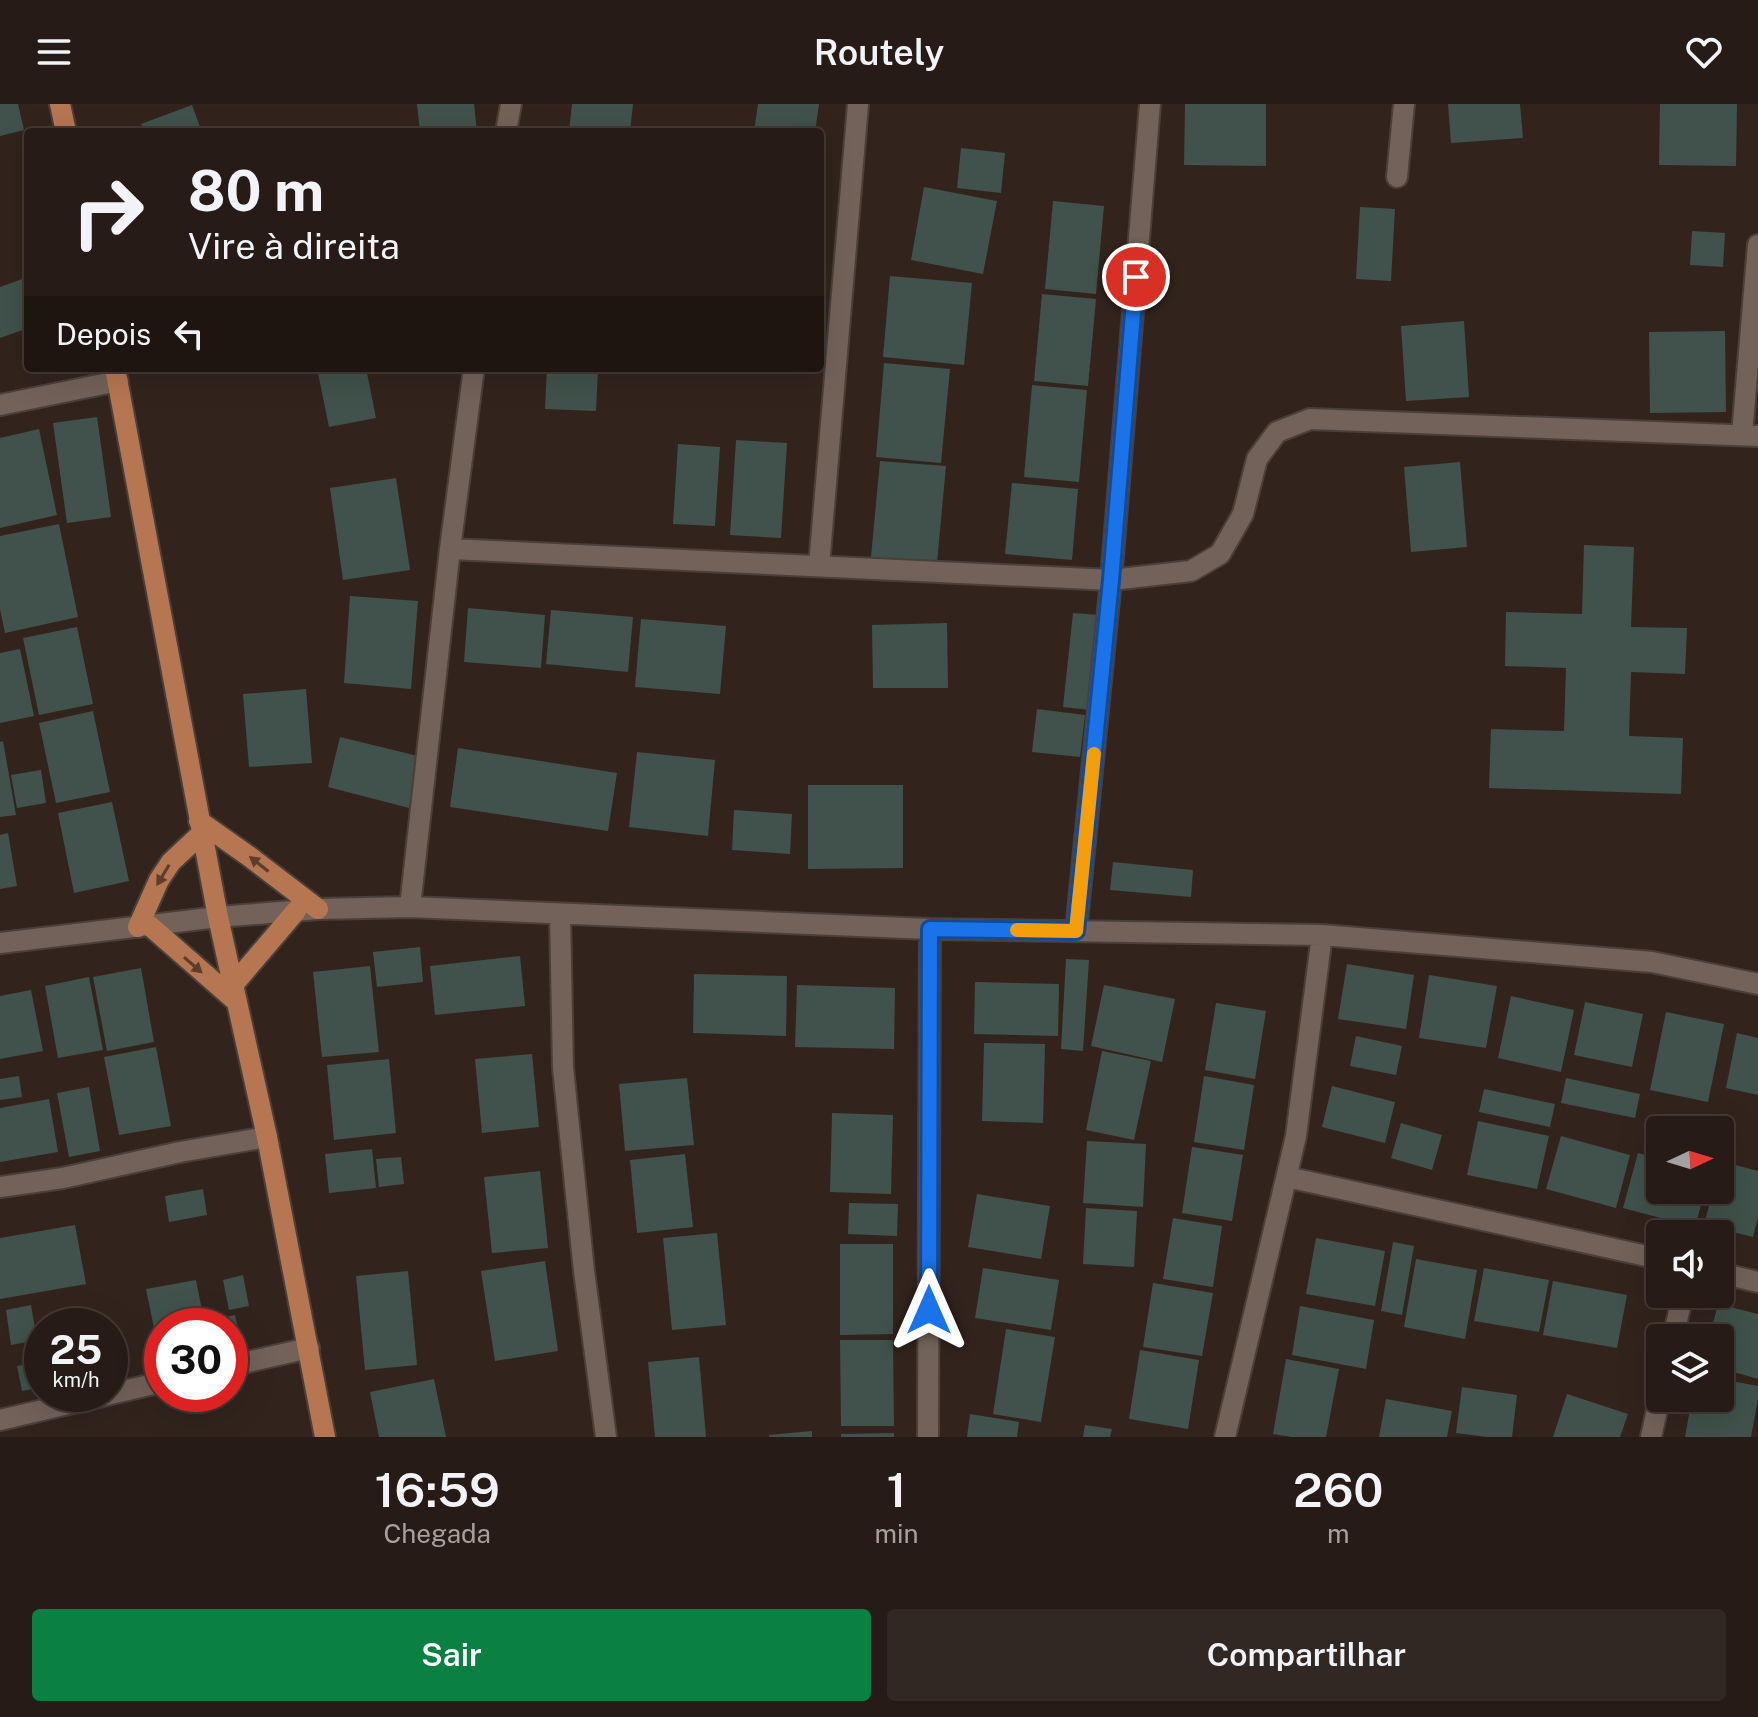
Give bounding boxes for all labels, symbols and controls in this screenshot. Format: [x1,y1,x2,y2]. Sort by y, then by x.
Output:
icon: menu [32,30,76,74]
icon: heart [1682,30,1726,74]
text: Routely [814,31,944,73]
text: 80 m [188,158,324,224]
icon: right [56,160,160,264]
text: Vire à direita [188,225,400,267]
pin [1102,243,1170,311]
icon: arrive [1114,255,1158,299]
icon: left [167,312,211,356]
text: Depois [56,316,151,352]
one-way arrow [249,856,269,873]
one-way arrow [156,864,170,886]
one-way arrow [183,956,203,973]
north arrow [1646,1116,1734,1204]
map controls [1646,1116,1734,1412]
button: sound [1646,1220,1734,1308]
position arrow [887,1268,971,1352]
speed limit sign: 30 [144,1308,248,1412]
button: layers [1646,1324,1734,1412]
text: 25 [50,1326,102,1373]
text: km/h [52,1368,100,1392]
text: 16:59 [374,1461,500,1518]
text: 1 [886,1461,907,1518]
text: 260 [1293,1461,1384,1518]
text: Chegada [383,1518,491,1549]
text: min [874,1518,919,1549]
text: m [1327,1518,1350,1549]
button: Sair [32,1609,871,1701]
button: Compartilhar [887,1609,1726,1701]

